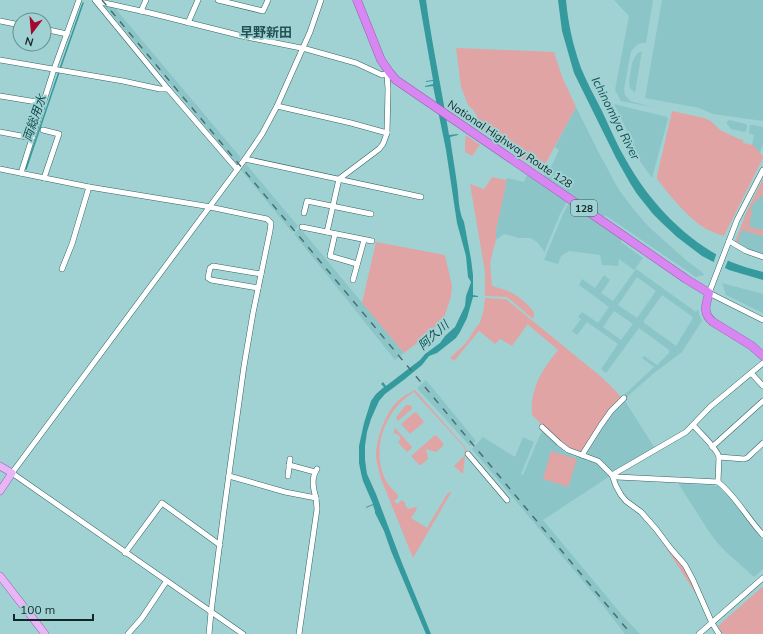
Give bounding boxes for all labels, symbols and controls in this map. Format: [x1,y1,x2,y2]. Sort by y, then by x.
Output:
north arrow [12,12,52,52]
district label: 早野新田 [240,24,292,40]
text: N [23,34,35,49]
water label: Ichinomiya River [589,74,644,163]
water label: 両総用水 [19,91,50,143]
street label: National Highway Route 128 [445,97,575,191]
road number: 128 [571,200,597,216]
water label: 阿久川 [415,316,453,353]
scale bar [14,596,93,622]
text: 100 m [20,602,55,617]

